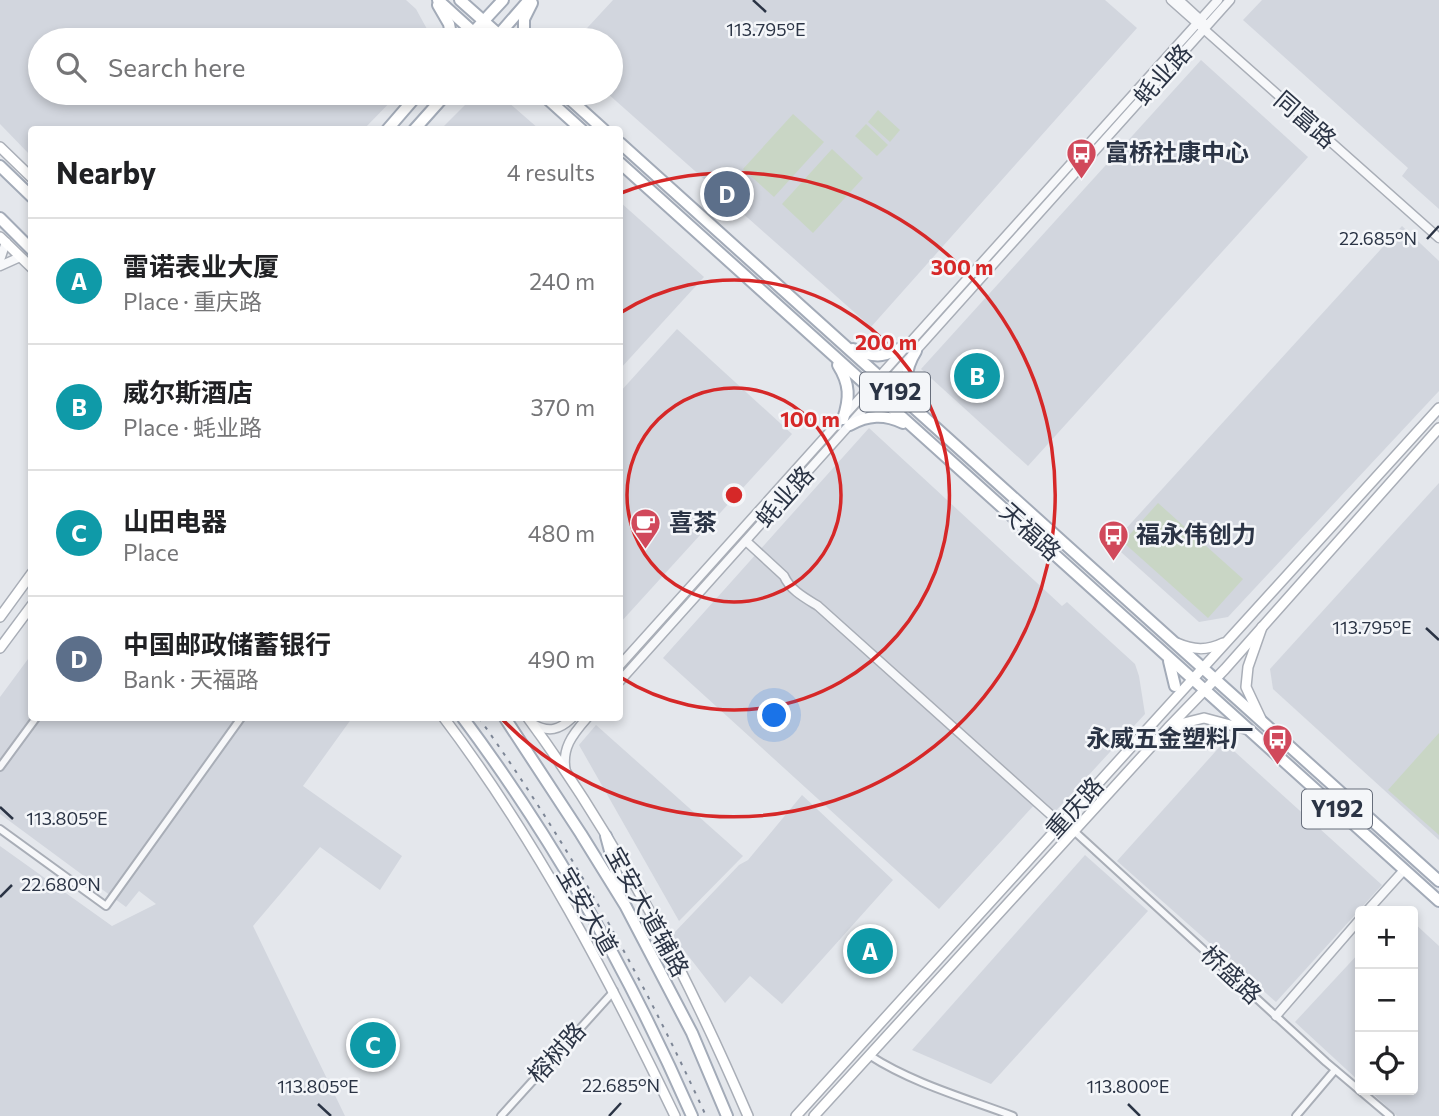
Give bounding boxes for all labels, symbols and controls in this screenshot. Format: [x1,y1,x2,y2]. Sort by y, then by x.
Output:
text: 113.795°E [726,18,806,40]
search box [28,28,623,105]
street label: 蚝业路 [1127,38,1197,110]
icon: search [52,48,90,86]
text: Search here [108,51,246,82]
street label: 同富路 [1269,84,1343,153]
bus stop icon: 富桥社康中心 [1065,136,1099,180]
place label: 富桥社康中心 [1105,137,1249,166]
text: Nearby [56,153,156,190]
text: 4 results [507,158,595,186]
pin: D [704,168,750,220]
text: 22.685°N [1339,227,1417,249]
text: 雷诺表业大厦 [123,250,279,281]
text: 300 m [931,254,993,279]
text: A [71,267,87,295]
text: 240 m [529,267,595,295]
text: Place · 重庆路 [123,287,262,315]
text: 200 m [855,329,917,354]
pin: B [954,350,1000,402]
road number: Y192 [860,372,930,412]
text: 威尔斯酒店 [123,376,253,407]
text: B [71,393,87,421]
text: 370 m [530,393,595,421]
text: 100 m [780,406,840,431]
text: Place · 蚝业路 [123,413,262,441]
street label: 蚝业路 [749,460,819,532]
centre of rings [722,483,746,507]
street label: 天福路 [995,496,1067,566]
text: 山田电器 [123,505,227,536]
cafe icon: 喜茶 [629,506,663,550]
place label: 喜茶 [669,507,717,536]
bus stop icon: 福永伟创力 [1096,518,1130,562]
text: C [71,519,87,547]
text: 480 m [528,519,595,547]
place label: 福永伟创力 [1136,519,1256,548]
text: Place [123,538,179,566]
text: 113.795°E [1332,616,1412,638]
text: 中国邮政储蓄银行 [123,628,331,659]
text: D [71,645,87,673]
text: 490 m [528,645,595,673]
text: Bank · 天福路 [123,665,259,693]
your location [757,698,791,732]
bus stop icon: 永威五金塑料厂 [1260,722,1294,766]
place label: 永威五金塑料厂 [1086,723,1254,752]
street label: 重庆路 [1039,771,1109,843]
road number: Y192 [1302,790,1372,828]
text: 113.805°E [26,807,108,829]
street label: 宝安大道辅路 [601,841,696,981]
street label: 宝安大道 [552,861,625,959]
text: 22.680°N [21,873,101,895]
map controls [1355,906,1418,1095]
button: + [1355,906,1418,969]
pin: A [847,925,893,977]
street label: 桥盛路 [1196,939,1268,1009]
button: − [1355,969,1418,1032]
street label: 榕树路 [521,1016,591,1088]
pin: C [350,1019,396,1071]
button: locate [1355,1032,1418,1095]
text: 22.685°N [582,1074,660,1096]
text: 113.805°E [277,1075,359,1097]
text: 113.800°E [1087,1075,1169,1097]

